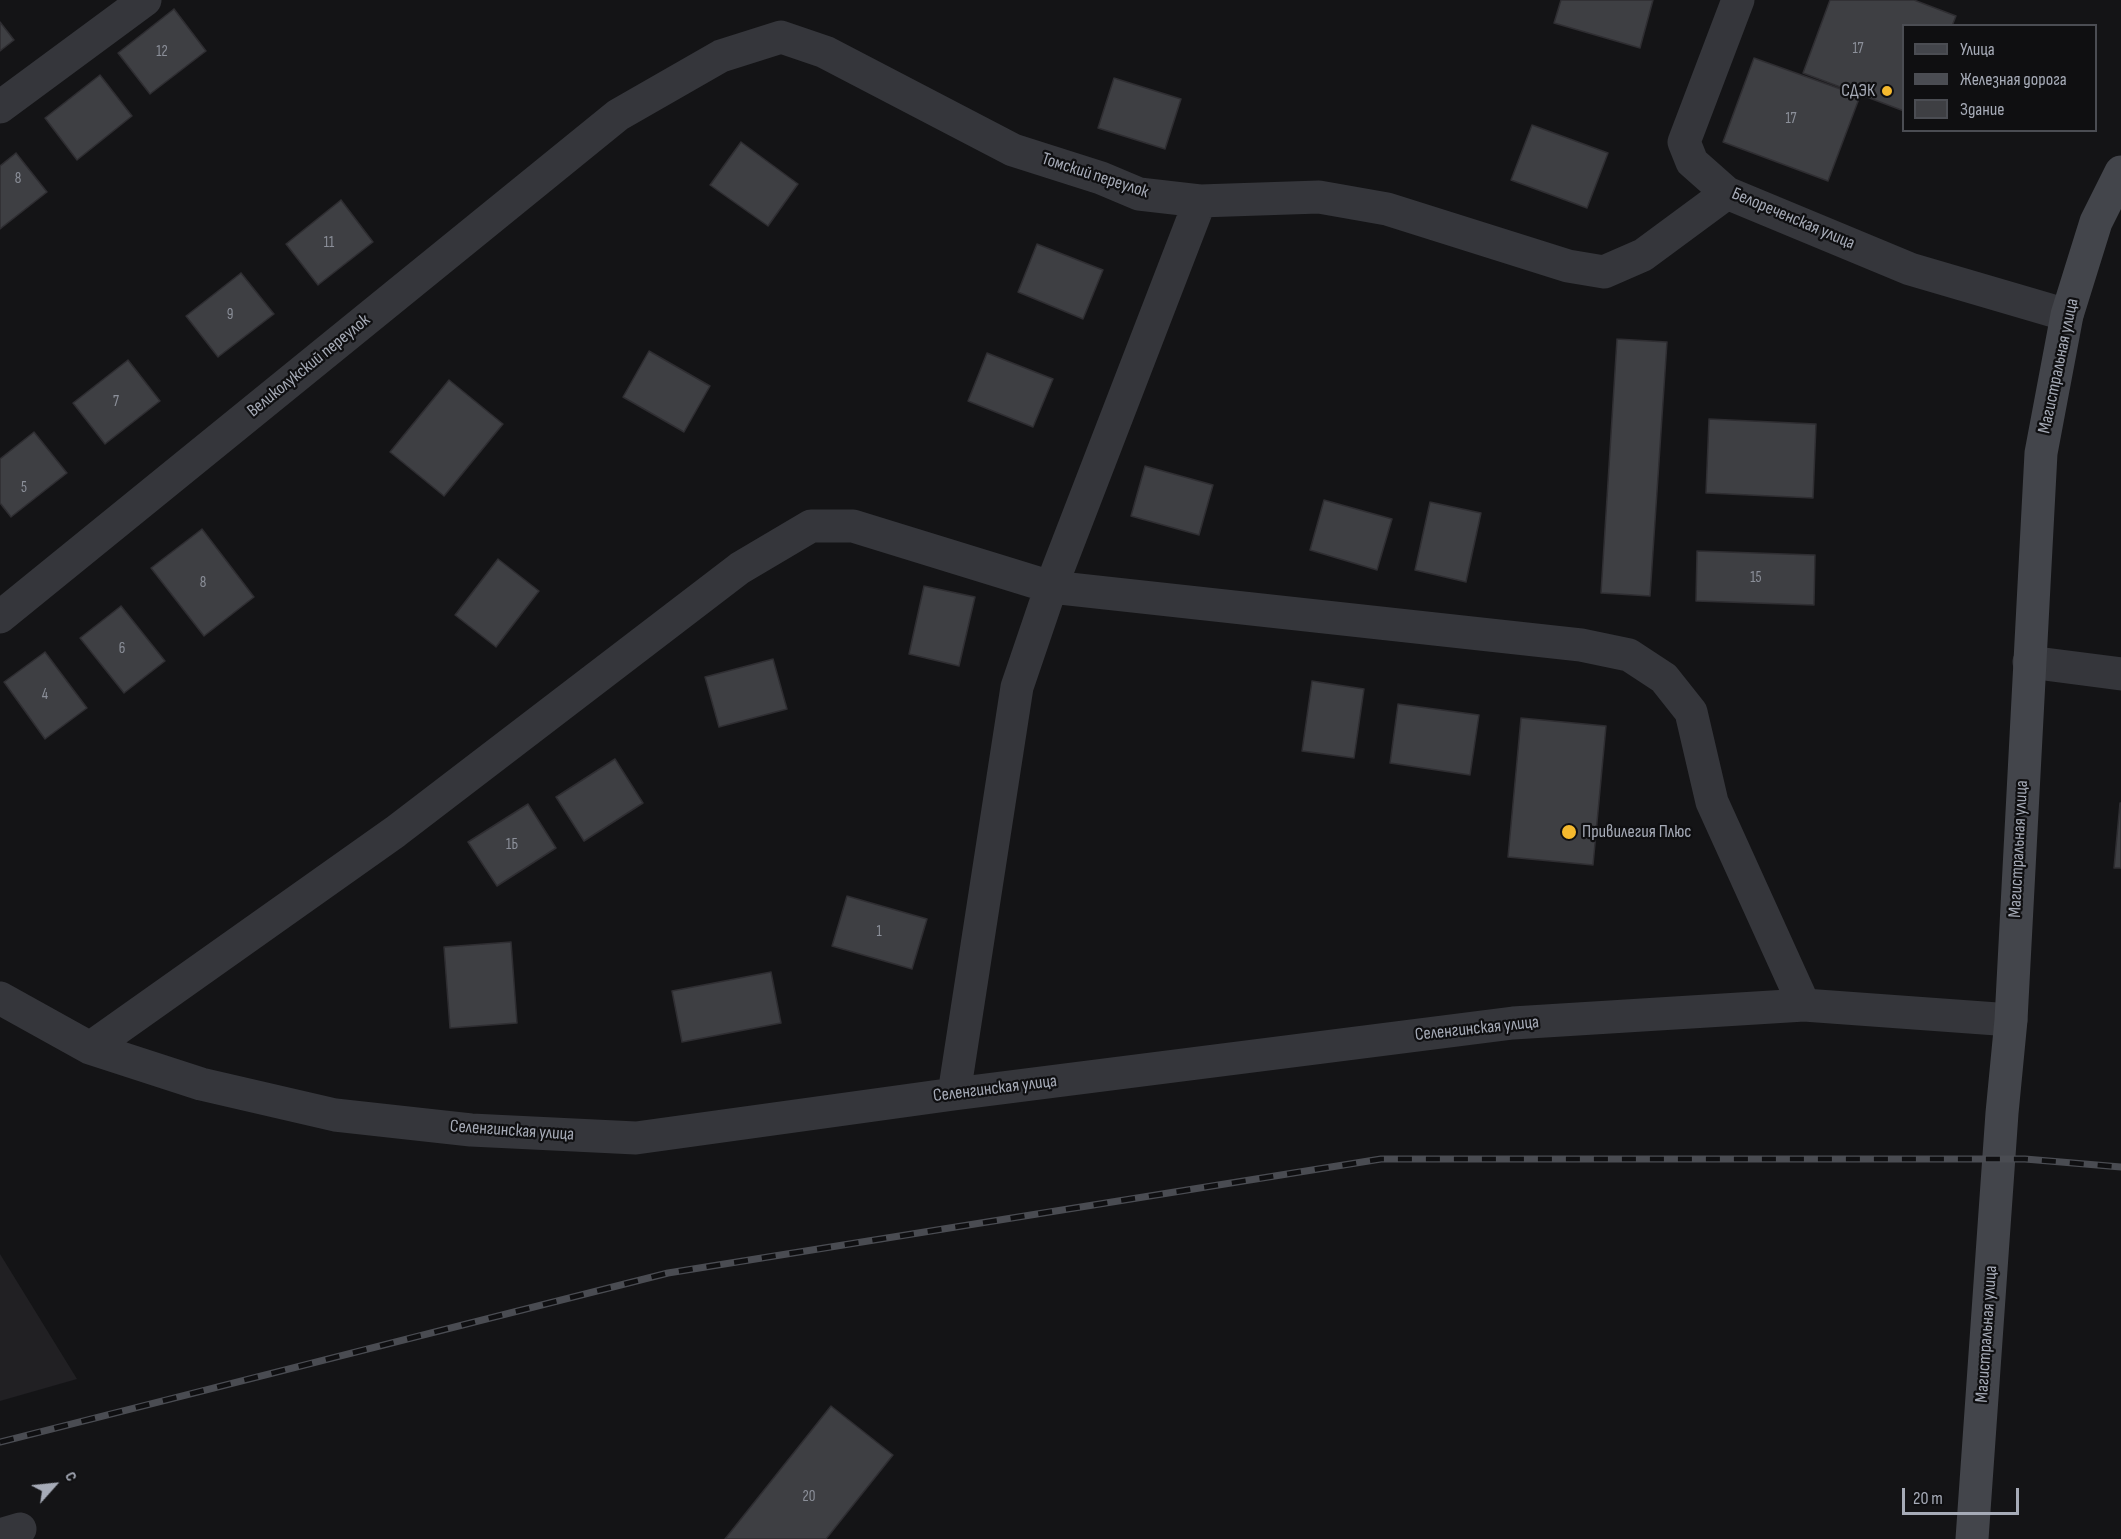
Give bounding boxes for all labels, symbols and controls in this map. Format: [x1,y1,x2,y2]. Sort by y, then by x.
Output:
legend [1902,24,2097,132]
text: Улица [1960,39,1995,60]
house number: 17 [1852,40,1864,58]
house number: 12 [156,43,168,61]
text: Железная дорога [1960,69,2067,90]
place label: СДЭК [1841,80,1875,102]
marker: СДЭК [1880,84,1894,98]
text: Здание [1960,99,2005,120]
house number: 17 [1785,110,1797,128]
street label: Томский переулок [1039,149,1151,203]
house number: 8 [15,170,21,188]
street label: Белореченская улица [1728,183,1858,255]
house number: 11 [324,234,334,252]
street label: Магистральная улица [2034,296,2084,436]
house number: 9 [227,306,233,324]
street label: Великолукский переулок [243,310,375,422]
house number: 7 [113,393,119,411]
house number: 5 [21,479,27,497]
house number: 15 [1750,569,1762,587]
house number: 8 [200,574,206,592]
house number: 6 [119,640,125,658]
house number: 4 [42,686,48,704]
street label: Магистральная улица [2005,780,2033,918]
place label: Привилегия Плюс [1582,821,1692,843]
marker: Привилегия Плюс [1560,823,1578,841]
house number: 1Б [506,836,518,854]
house number: 1 [876,923,882,941]
street label: Селенгинская улица [1414,1012,1540,1046]
street label: Селенгинская улица [932,1071,1058,1107]
street label: Селенгинская улица [449,1116,575,1146]
street label: Магистральная улица [1971,1265,2003,1403]
north arrow [24,1455,84,1515]
text: С [60,1469,81,1485]
scale bar [1905,1476,2022,1514]
house number: 20 [803,1488,815,1506]
text: 20 m [1913,1488,1943,1509]

